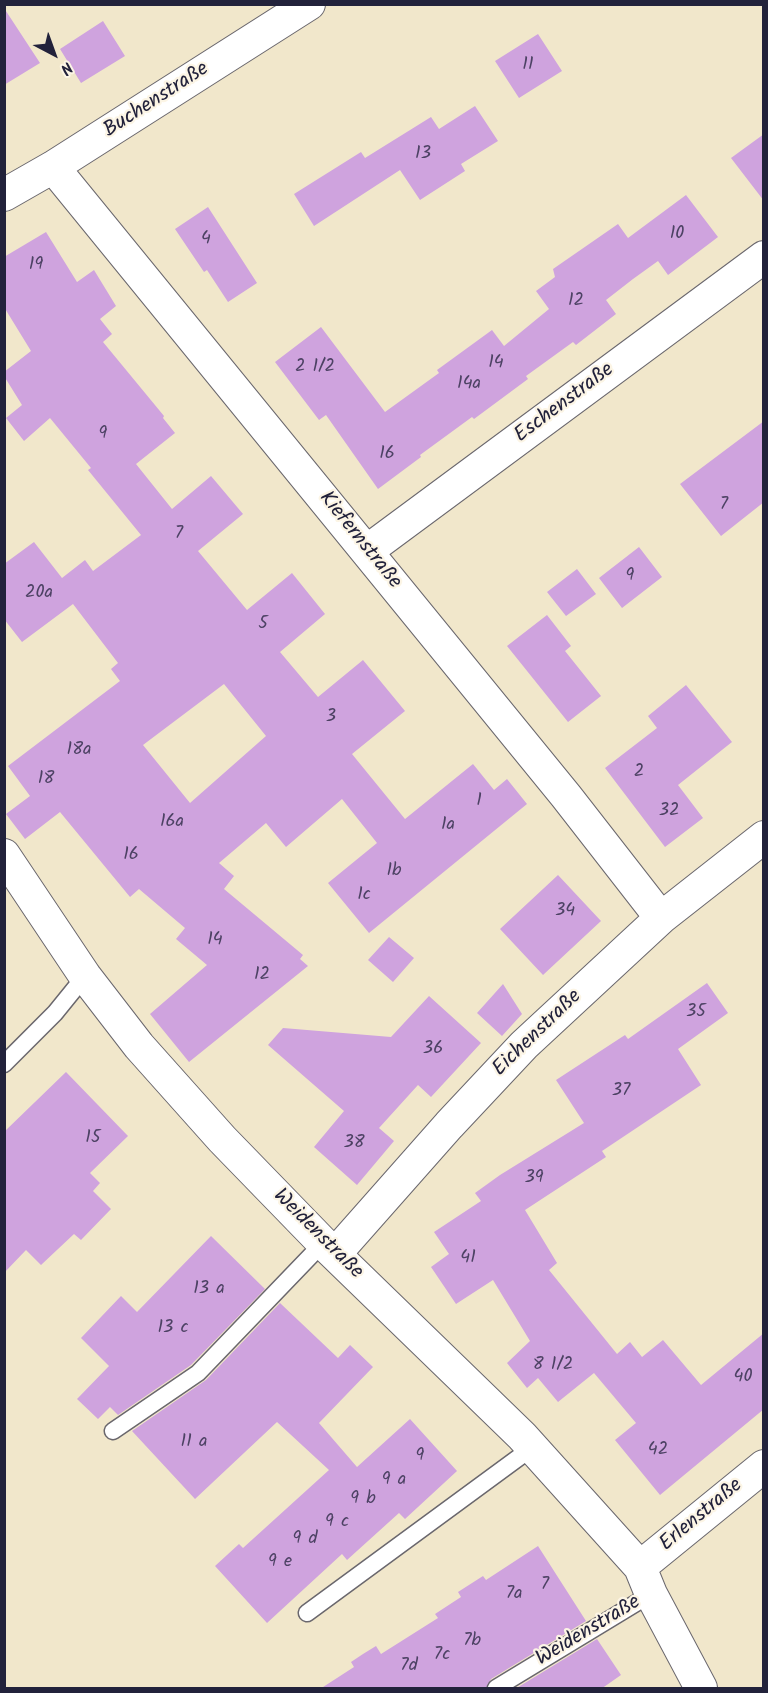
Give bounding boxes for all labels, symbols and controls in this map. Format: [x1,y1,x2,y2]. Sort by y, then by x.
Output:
north arrow [24,24,84,84]
text: N [54,55,78,81]
house number: 11 [522,55,534,77]
street label: Buchenstraße [100,58,214,144]
house number: 13 [415,144,431,166]
house number: 10 [670,224,684,246]
house number: 4 [201,229,211,251]
house number: 19 [29,255,43,277]
house number: 12 [568,291,584,313]
house number: 14 [488,353,504,375]
house number: 2 1/2 [295,357,335,379]
street label: Eschenstraße [510,358,620,450]
house number: 14a [457,374,481,396]
house number: 9 [99,424,107,446]
house number: 16 [379,444,395,466]
street label: Kiefernstraße [312,487,406,595]
house number: 7 [720,495,728,517]
house number: 7 [175,524,183,546]
house number: 9 [626,566,634,588]
house number: 20a [25,583,53,605]
house number: 5 [258,614,268,636]
house number: 3 [326,707,336,729]
house number: 18a [67,740,91,762]
house number: 2 [634,762,644,784]
house number: 18 [38,769,54,791]
house number: 1 [476,791,482,813]
house number: 32 [659,801,679,823]
house number: 16a [160,812,184,834]
house number: 1a [441,815,455,837]
house number: 16 [123,845,139,867]
house number: 1b [386,861,402,883]
house number: 1c [357,885,371,907]
house number: 34 [555,901,575,923]
house number: 14 [207,930,223,952]
house number: 12 [254,965,270,987]
street label: Eichenstraße [488,985,588,1083]
house number: 35 [686,1002,706,1024]
house number: 36 [423,1039,443,1061]
house number: 37 [612,1081,630,1103]
house number: 15 [85,1128,101,1150]
house number: 38 [343,1133,365,1155]
house number: 39 [524,1168,544,1190]
street label: Weidenstraße [267,1185,367,1285]
house number: 41 [460,1248,476,1270]
house number: 13 a [193,1279,225,1301]
house number: 13 c [157,1318,189,1340]
house number: 8 1/2 [533,1355,573,1377]
house number: 40 [734,1367,752,1389]
house number: 11 a [181,1432,207,1454]
house number: 42 [648,1440,668,1462]
house number: 9 [416,1446,424,1468]
house number: 9 a [382,1470,406,1492]
street label: Erlenstraße [655,1474,749,1558]
house number: 9 b [350,1489,376,1511]
house number: 9 c [325,1512,349,1534]
house number: 9 d [293,1529,317,1551]
house number: 9 e [268,1552,292,1574]
house number: 7 [541,1575,549,1597]
house number: 7a [506,1584,522,1606]
street label: Weidenstraße [532,1591,646,1673]
house number: 7b [463,1631,481,1653]
house number: 7c [434,1645,450,1667]
house number: 7d [400,1656,418,1678]

